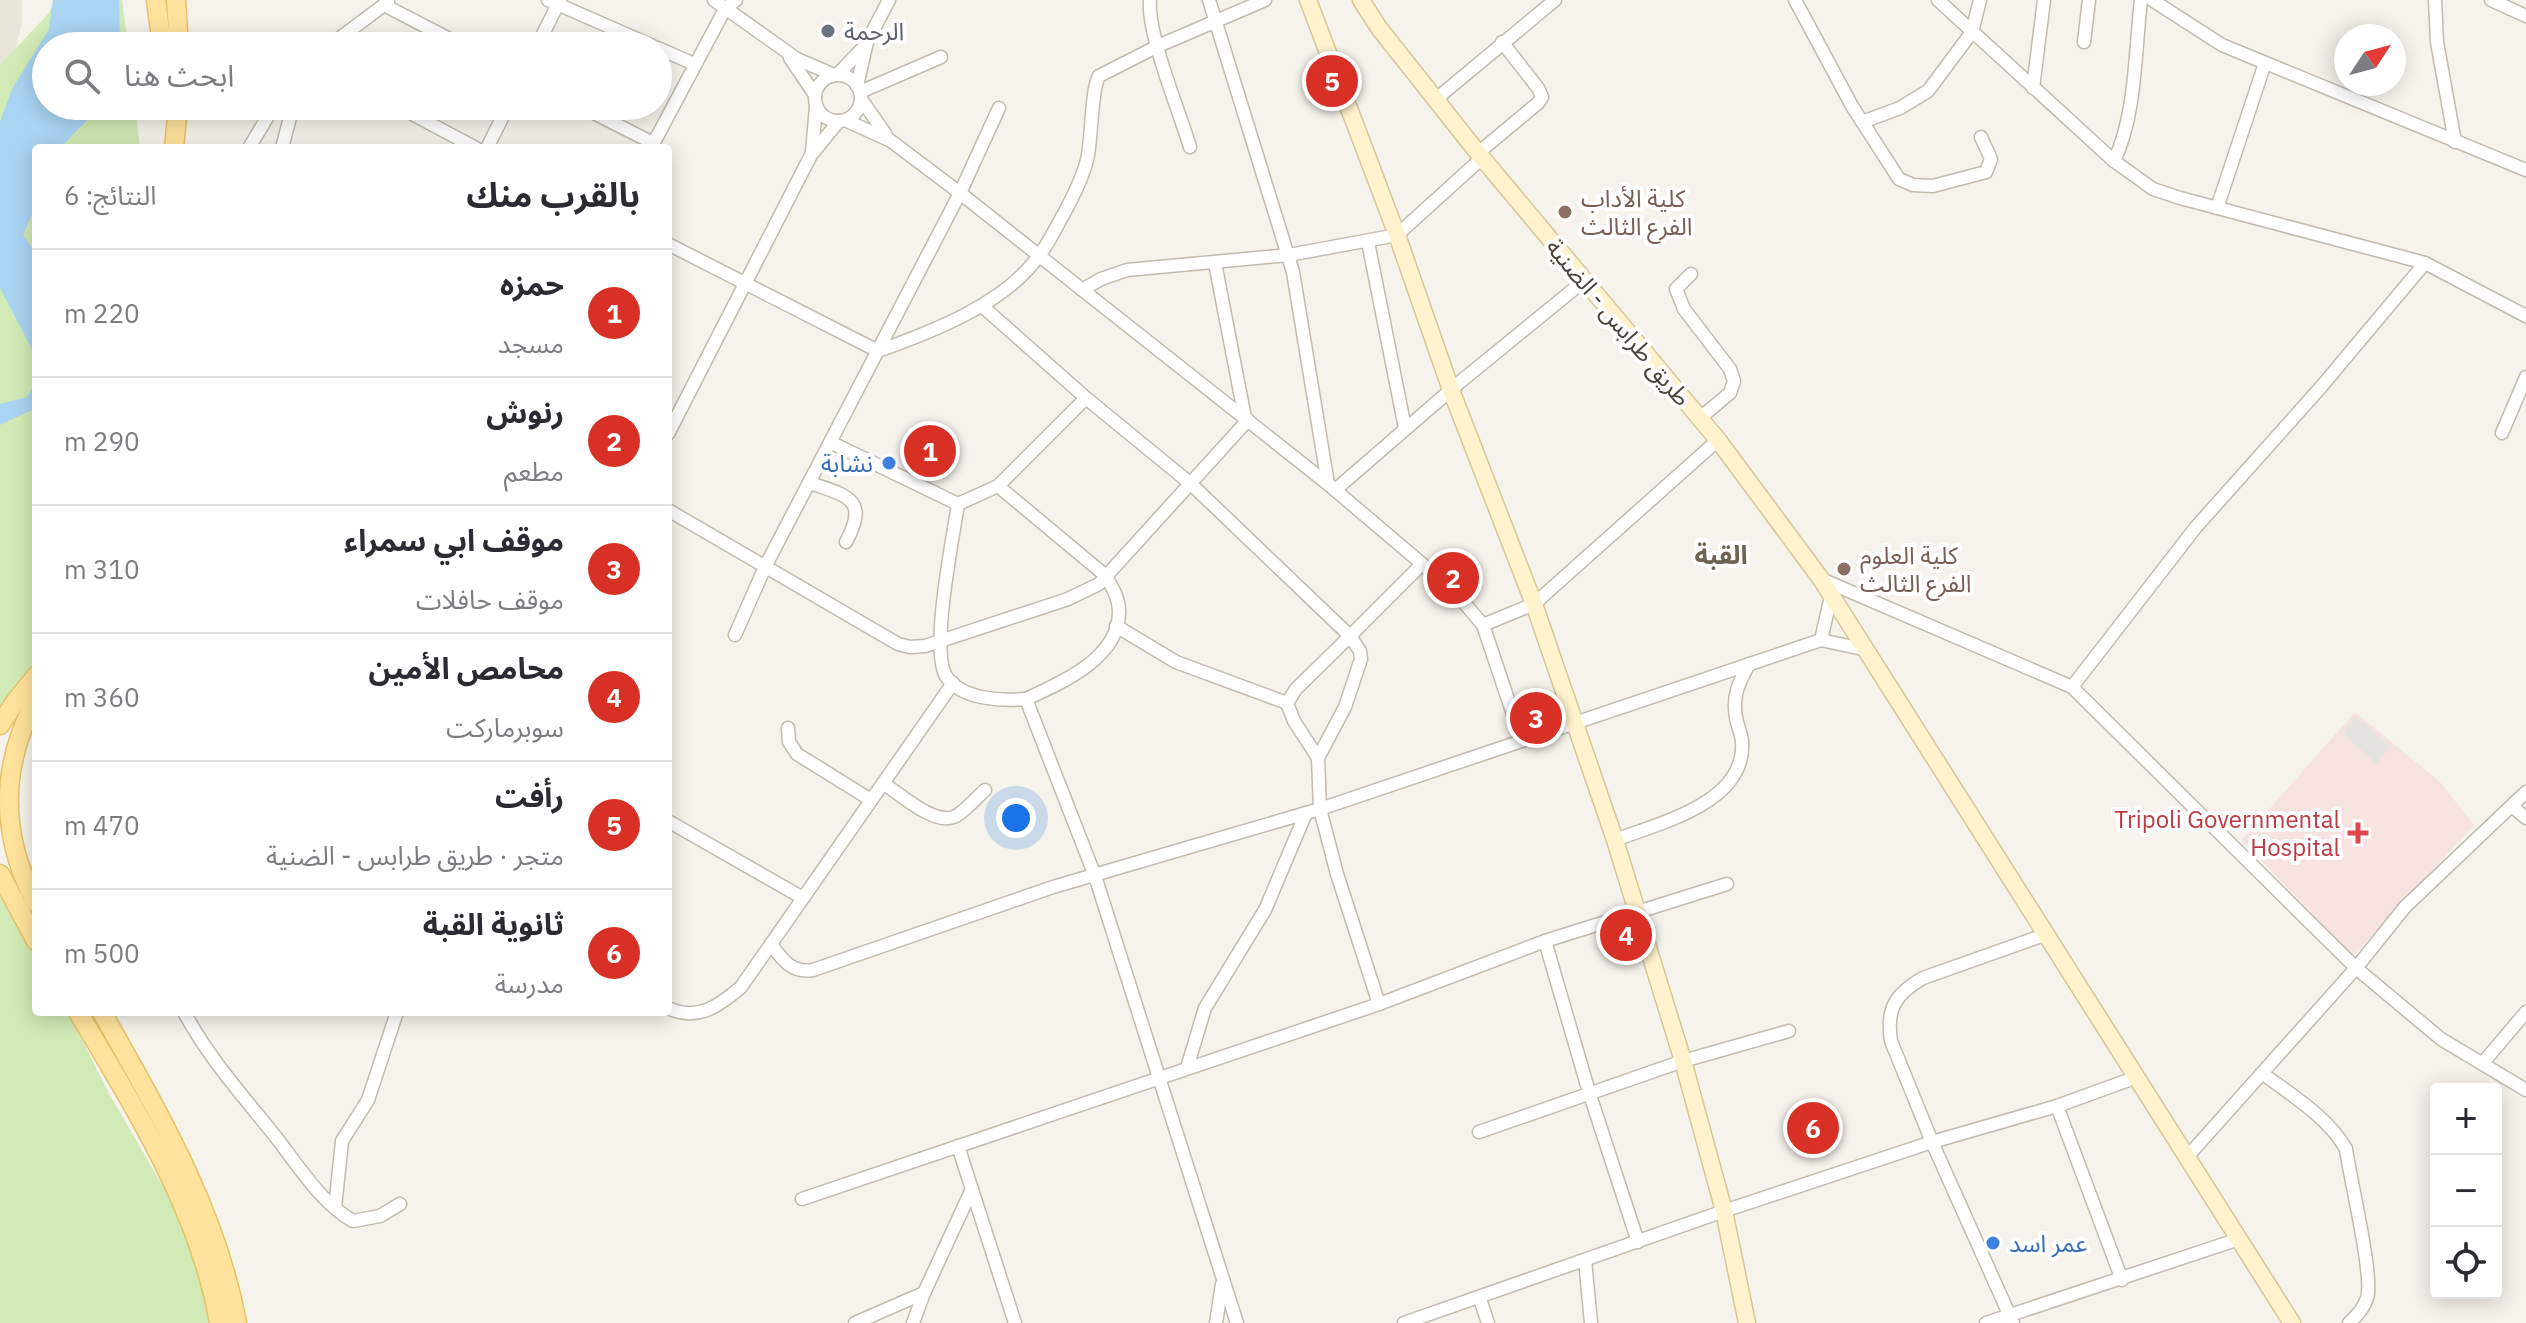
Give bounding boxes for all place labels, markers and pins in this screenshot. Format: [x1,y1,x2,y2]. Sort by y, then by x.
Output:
place label: الرحمة [844,15,904,47]
marker: الرحمة [819,22,837,40]
pin: 5 [1306,51,1358,111]
place label: كلية الأداب الفرع الثالث [1581,182,1693,244]
marker: كلية الأداب الفرع الثالث [1556,203,1574,221]
pin: 1 [904,421,956,481]
place label: نشابة [821,447,873,479]
marker: نشابة [880,454,898,472]
place label: كلية العلوم الفرع الثالث [1860,539,1972,601]
pin: 2 [1427,548,1479,608]
marker: كلية العلوم الفرع الثالث [1835,560,1853,578]
pin: 3 [1510,688,1562,748]
place label: Tripoli Governmental Hospital [2114,803,2340,863]
marker: Tripoli Governmental Hospital [2347,822,2369,844]
pin: 4 [1600,905,1652,965]
pin: 6 [1787,1098,1839,1158]
place label: عمر اسد [2009,1227,2087,1259]
marker: عمر اسد [1984,1234,2002,1252]

